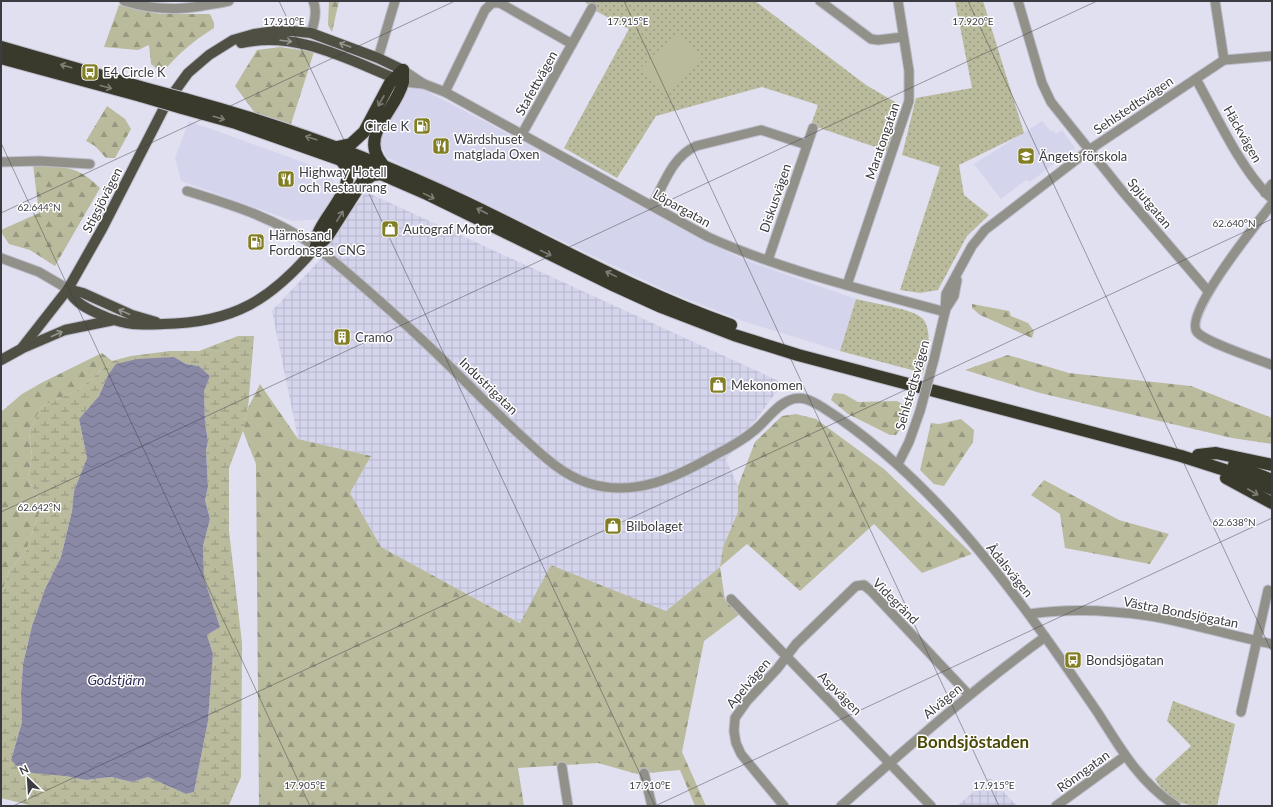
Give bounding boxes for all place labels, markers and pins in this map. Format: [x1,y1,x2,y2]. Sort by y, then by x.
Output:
bus stop icon: E4 Circle K [80,62,100,82]
place label: E4 Circle K [103,64,166,80]
fuel station icon: Circle K [412,116,432,136]
place label: Circle K [365,118,409,134]
place label: Wärdshuset matglada Oxen [454,131,540,162]
restaurant icon: Wärdshuset matglada Oxen [431,136,451,156]
school or university icon: Ängets förskola [1016,146,1036,166]
place label: Ängets förskola [1039,148,1127,164]
place label: Highway Hotell och Restaurang [299,164,387,195]
restaurant icon: Highway Hotell och Restaurang [276,169,296,189]
shop icon: Autograf Motor [380,219,400,239]
place label: Autograf Motor [403,221,492,237]
place label: Härnösand Fordonsgas CNG [269,227,365,258]
fuel station icon: Härnösand Fordonsgas CNG [246,232,266,252]
building icon: Cramo [332,327,352,347]
place label: Cramo [355,329,393,345]
shop icon: Mekonomen [708,375,728,395]
place label: Mekonomen [731,377,803,393]
shop icon: Bilbolaget [603,516,623,536]
place label: Bilbolaget [626,518,683,534]
bus stop icon: Bondsjögatan [1063,650,1083,670]
place label: Bondsjögatan [1086,652,1164,668]

